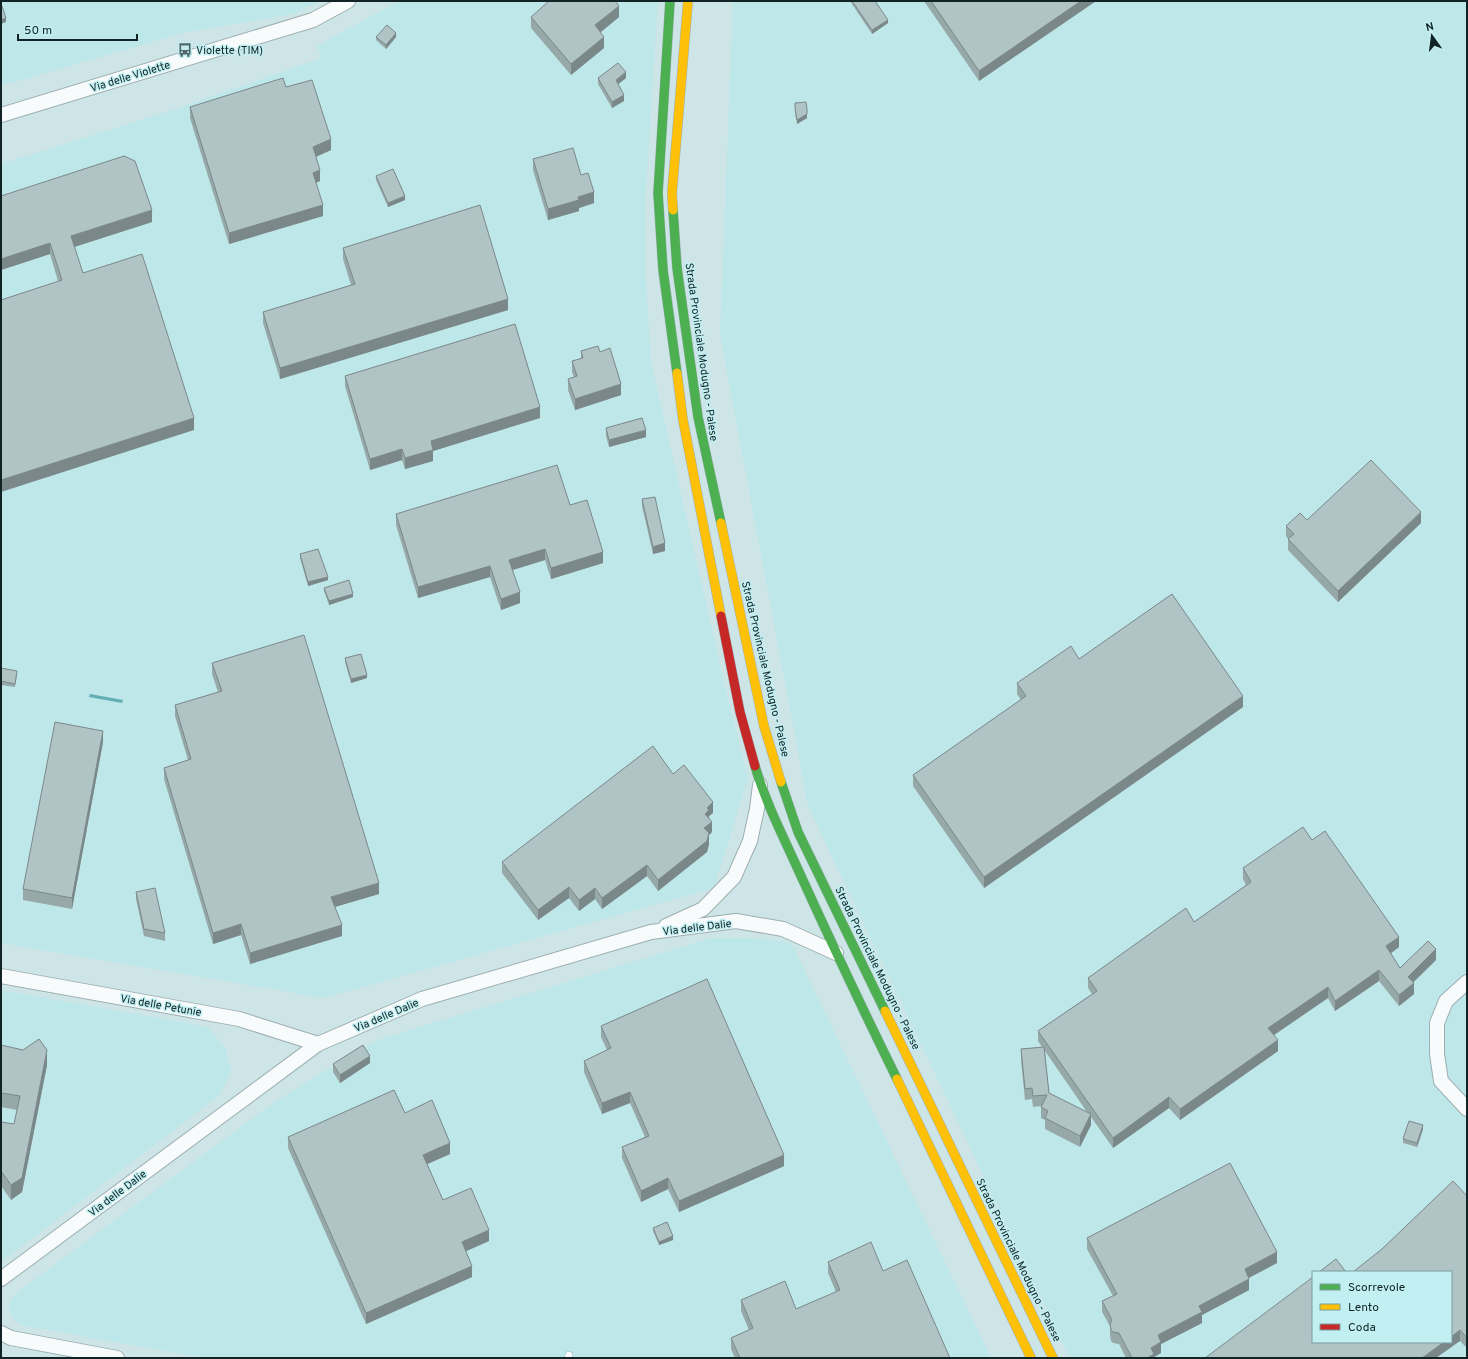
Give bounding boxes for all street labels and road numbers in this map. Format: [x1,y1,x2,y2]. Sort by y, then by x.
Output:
street label: Via delle Violette [89,58,172,96]
street label: Strada Provinciale Modugno - Palese [682,262,720,442]
street label: Strada Provinciale Modugno - Palese [738,580,792,759]
street label: Strada Provinciale Modugno - Palese [831,884,923,1052]
street label: Via delle Dalie [662,917,732,939]
street label: Via delle Petunie [119,992,203,1020]
street label: Via delle Dalie [352,996,421,1036]
street label: Via delle Dalie [86,1167,150,1220]
street label: Strada Provinciale Modugno - Palese [972,1176,1064,1344]

